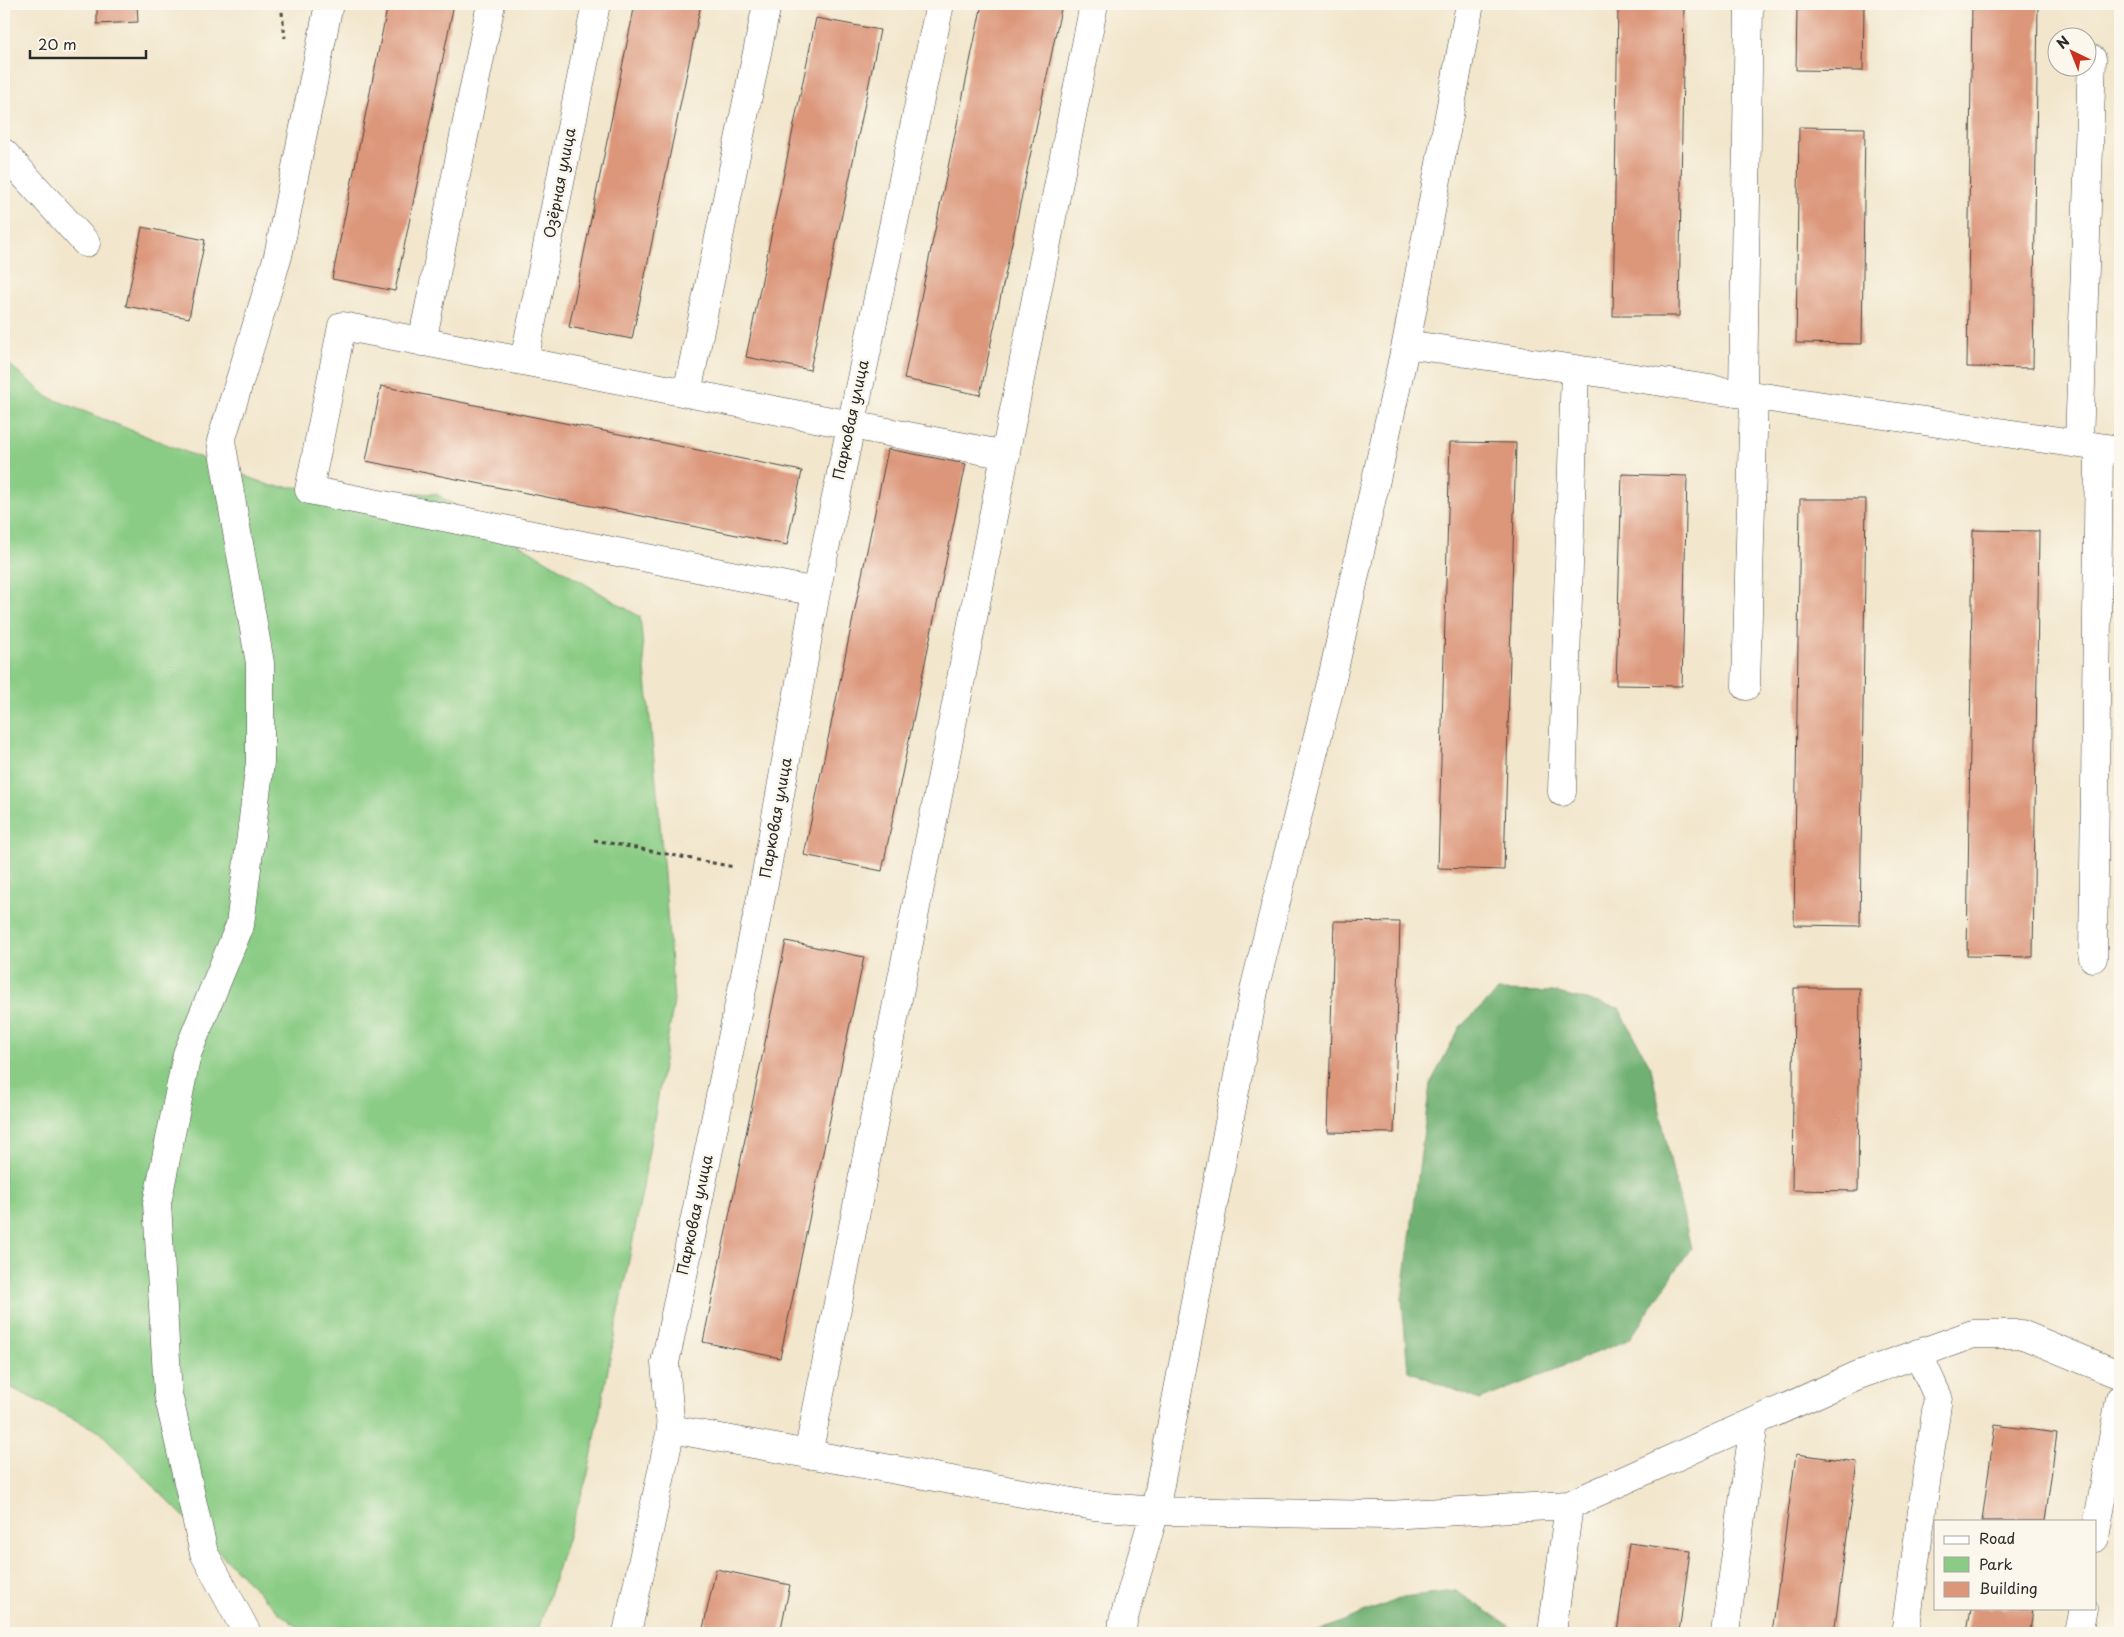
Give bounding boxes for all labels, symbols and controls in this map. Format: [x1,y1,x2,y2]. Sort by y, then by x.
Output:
scale bar [30,28,146,60]
north arrow [2046,28,2096,78]
text: N [2052,31,2074,54]
text: 20 m [38,32,77,55]
street label: Озёрная улица [537,125,581,240]
street label: Парковая улица [826,357,874,482]
street label: Парковая улица [753,755,797,880]
street label: Парковая улица [670,1152,718,1277]
legend [1934,1520,2096,1610]
text: Road [1979,1526,2015,1549]
text: Park [1979,1552,2013,1575]
text: Building [1979,1576,2038,1599]

